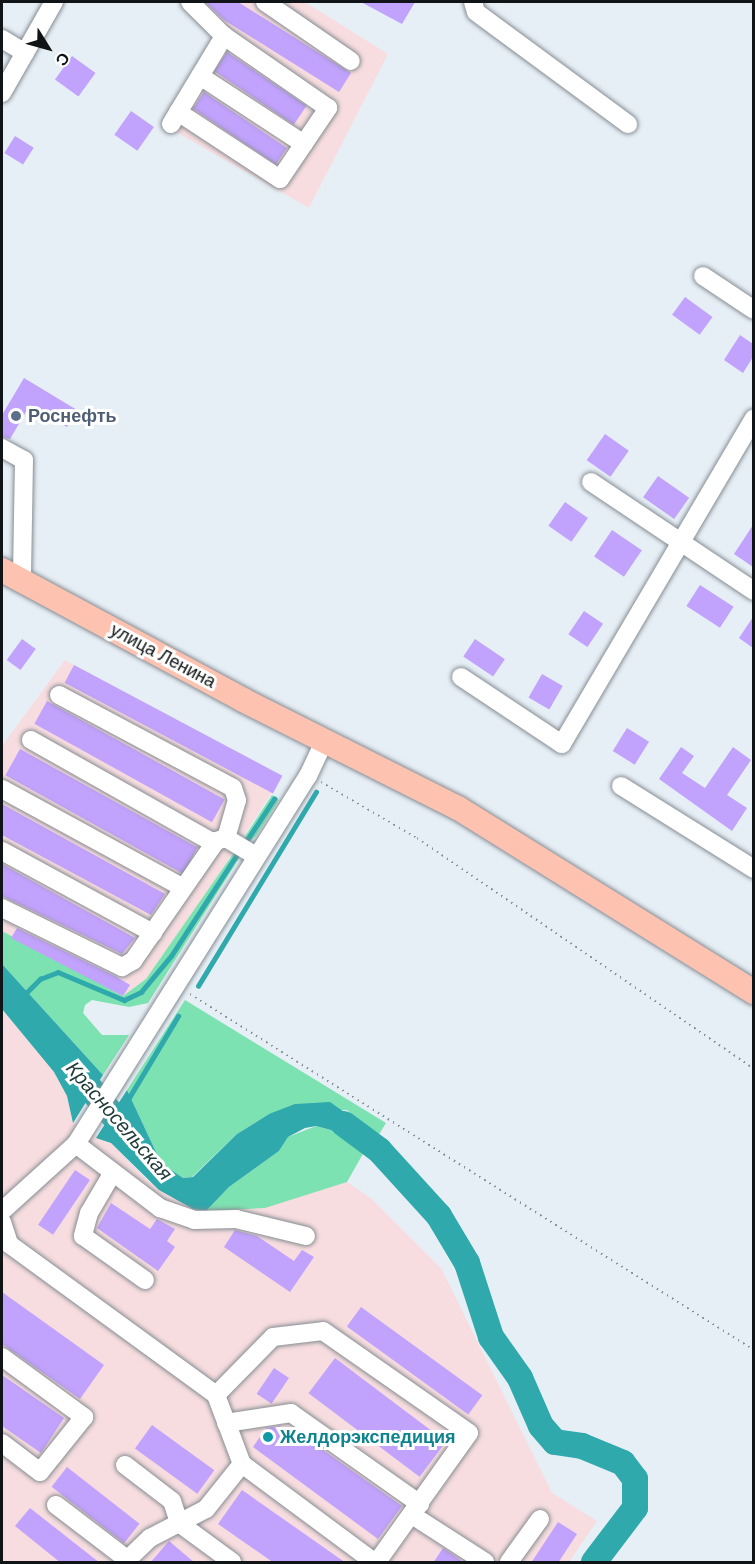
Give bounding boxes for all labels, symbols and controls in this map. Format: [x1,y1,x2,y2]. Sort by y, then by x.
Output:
north arrow [18,18,78,78]
text: С [53,49,73,69]
place label: Роснефть [28,405,117,427]
marker: Роснефть [9,409,23,423]
street label: улица Ленина [107,619,219,693]
water label: Красносельская [61,1057,177,1185]
place label: Желдорэкспедиция [280,1426,456,1448]
marker: Желдорэкспедиция [261,1430,275,1444]

